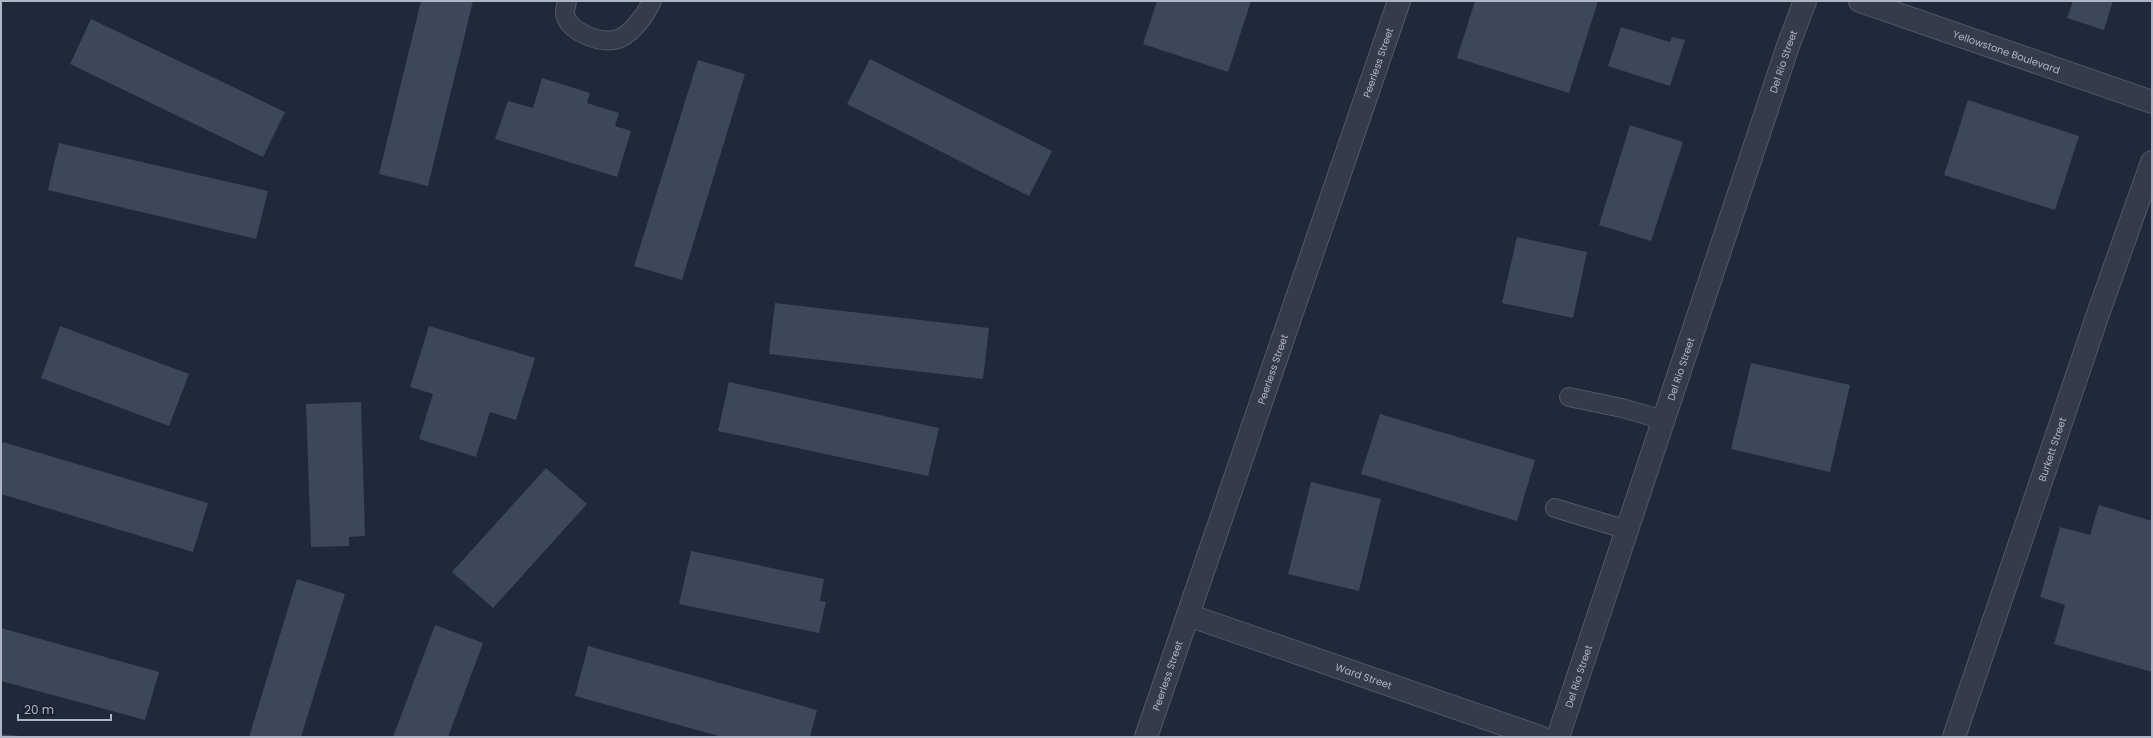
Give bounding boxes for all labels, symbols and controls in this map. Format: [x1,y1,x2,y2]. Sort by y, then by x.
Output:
street label: Peerless Street [1359,25,1397,100]
street label: Yellowstone Boulevard [1951,26,2062,77]
street label: Del Rio Street [1765,28,1801,95]
street label: Peerless Street [1253,332,1292,406]
street label: Del Rio Street [1663,335,1698,402]
street label: Burkett Street [2034,415,2070,483]
street label: Peerless Street [1148,638,1186,713]
street label: Del Rio Street [1561,643,1596,710]
street label: Ward Street [1333,659,1394,693]
scale bar [18,696,111,722]
text: 20 m [24,701,54,718]

